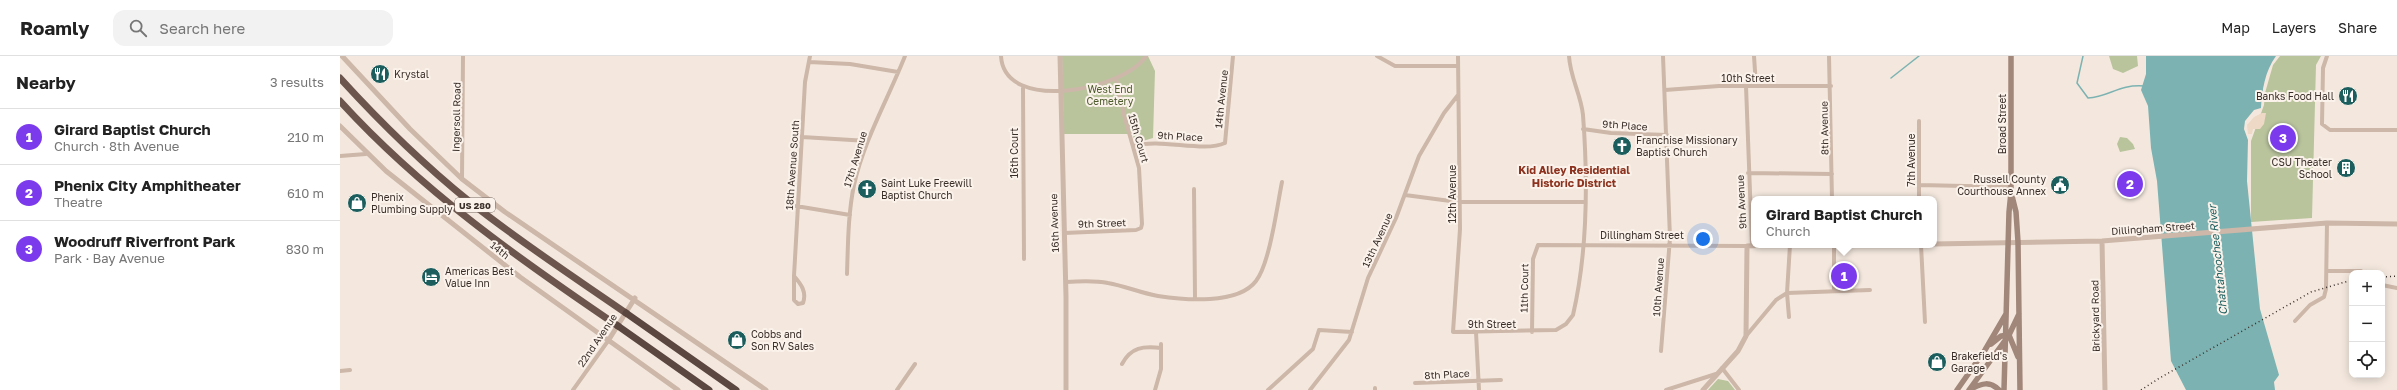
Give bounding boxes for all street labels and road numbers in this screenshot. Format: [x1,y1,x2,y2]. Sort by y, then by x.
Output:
street label: 14th Avenue [1212,69,1230,129]
street label: 10th Street [1721,72,1775,84]
street label: Ingersoll Road [449,82,463,152]
street label: Broad Street [1996,94,2008,154]
street label: 8th Avenue [1818,101,1830,155]
street label: 15th Court [1126,112,1152,164]
street label: 9th Place [1602,117,1648,133]
street label: 18th Avenue South [783,120,801,210]
street label: 16th Court [1008,128,1020,178]
street label: 17th Avenue [841,129,869,189]
street label: 9th Place [1157,129,1203,143]
street label: 7th Avenue [1905,133,1917,187]
street label: 12th Avenue [1446,165,1458,223]
street label: 9th Avenue [1734,175,1748,229]
street label: 16th Avenue [1047,193,1061,253]
road number: US 280 [455,198,495,212]
street label: 13th Avenue [1359,211,1395,269]
street label: 9th Street [1078,216,1126,230]
street label: Dillingham Street [2111,219,2195,237]
street label: Dillingham Street [1600,229,1684,241]
street label: 14th [488,239,512,261]
street label: 10th Avenue [1650,257,1666,317]
street label: 11th Court [1518,263,1530,313]
street label: Brickyard Road [2088,280,2102,352]
street label: 22nd Avenue [575,311,619,369]
street label: 9th Street [1468,318,1516,330]
street label: 8th Place [1424,367,1470,381]

